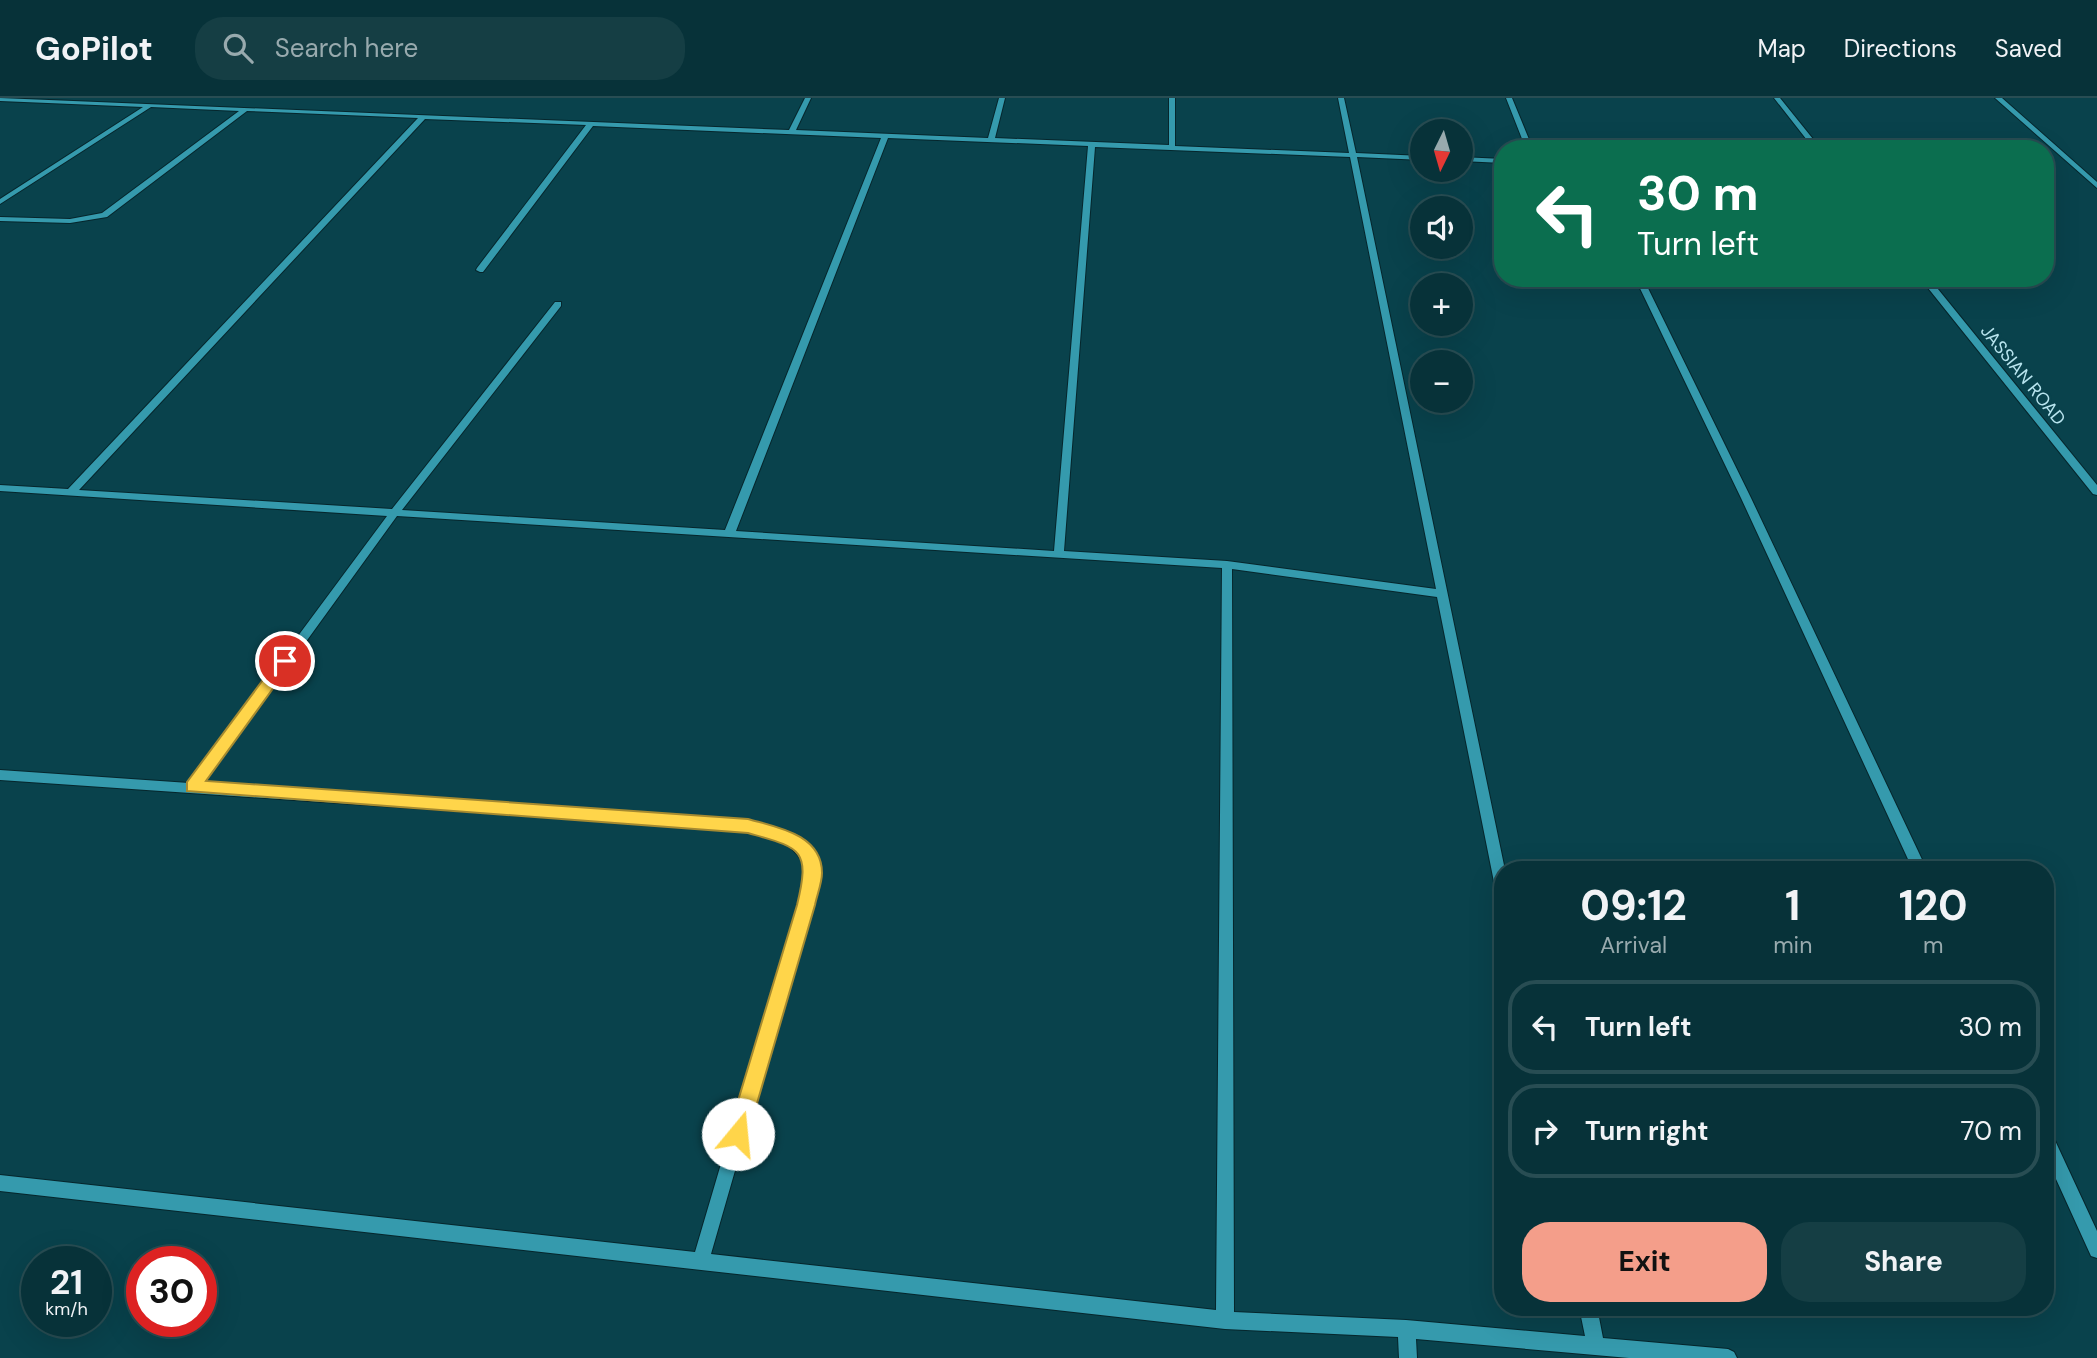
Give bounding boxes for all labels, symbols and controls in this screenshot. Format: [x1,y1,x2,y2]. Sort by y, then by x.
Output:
search box [195,17,685,80]
text: GoPilot [35,27,153,70]
icon: search [219,29,257,67]
text: Search here [275,31,418,65]
text: Map [1758,33,1806,64]
text: Directions [1844,33,1957,64]
text: Saved [1995,33,2062,64]
north arrow [1410,119,1474,182]
map controls [1410,119,1473,413]
text: 30 m [1637,161,1759,225]
icon: left [1522,168,1613,259]
button: sound [1410,196,1473,259]
text: Turn left [1637,223,1759,265]
button: + [1410,273,1473,336]
street label: JASSIAN ROAD [1975,320,2071,430]
button: − [1410,350,1473,413]
pin [255,631,315,691]
icon: arrive [266,642,304,680]
text: 09:12 [1580,878,1687,933]
text: 1 [1785,878,1800,933]
text: 120 [1899,878,1968,933]
text: Arrival [1600,930,1667,960]
text: min [1773,930,1812,960]
text: m [1923,930,1943,960]
icon: left [1526,1008,1564,1046]
text: Turn left [1585,1010,1692,1044]
text: 30 m [1959,1010,2022,1044]
position arrow [701,1097,775,1171]
icon: right [1526,1112,1564,1150]
text: Turn right [1585,1114,1709,1148]
text: 70 m [1961,1114,2022,1148]
button: Exit [1522,1222,1767,1302]
button: Share [1781,1222,2026,1302]
speed limit sign: 30 [126,1246,217,1337]
text: 21 [50,1259,83,1305]
text: km/h [45,1297,88,1321]

